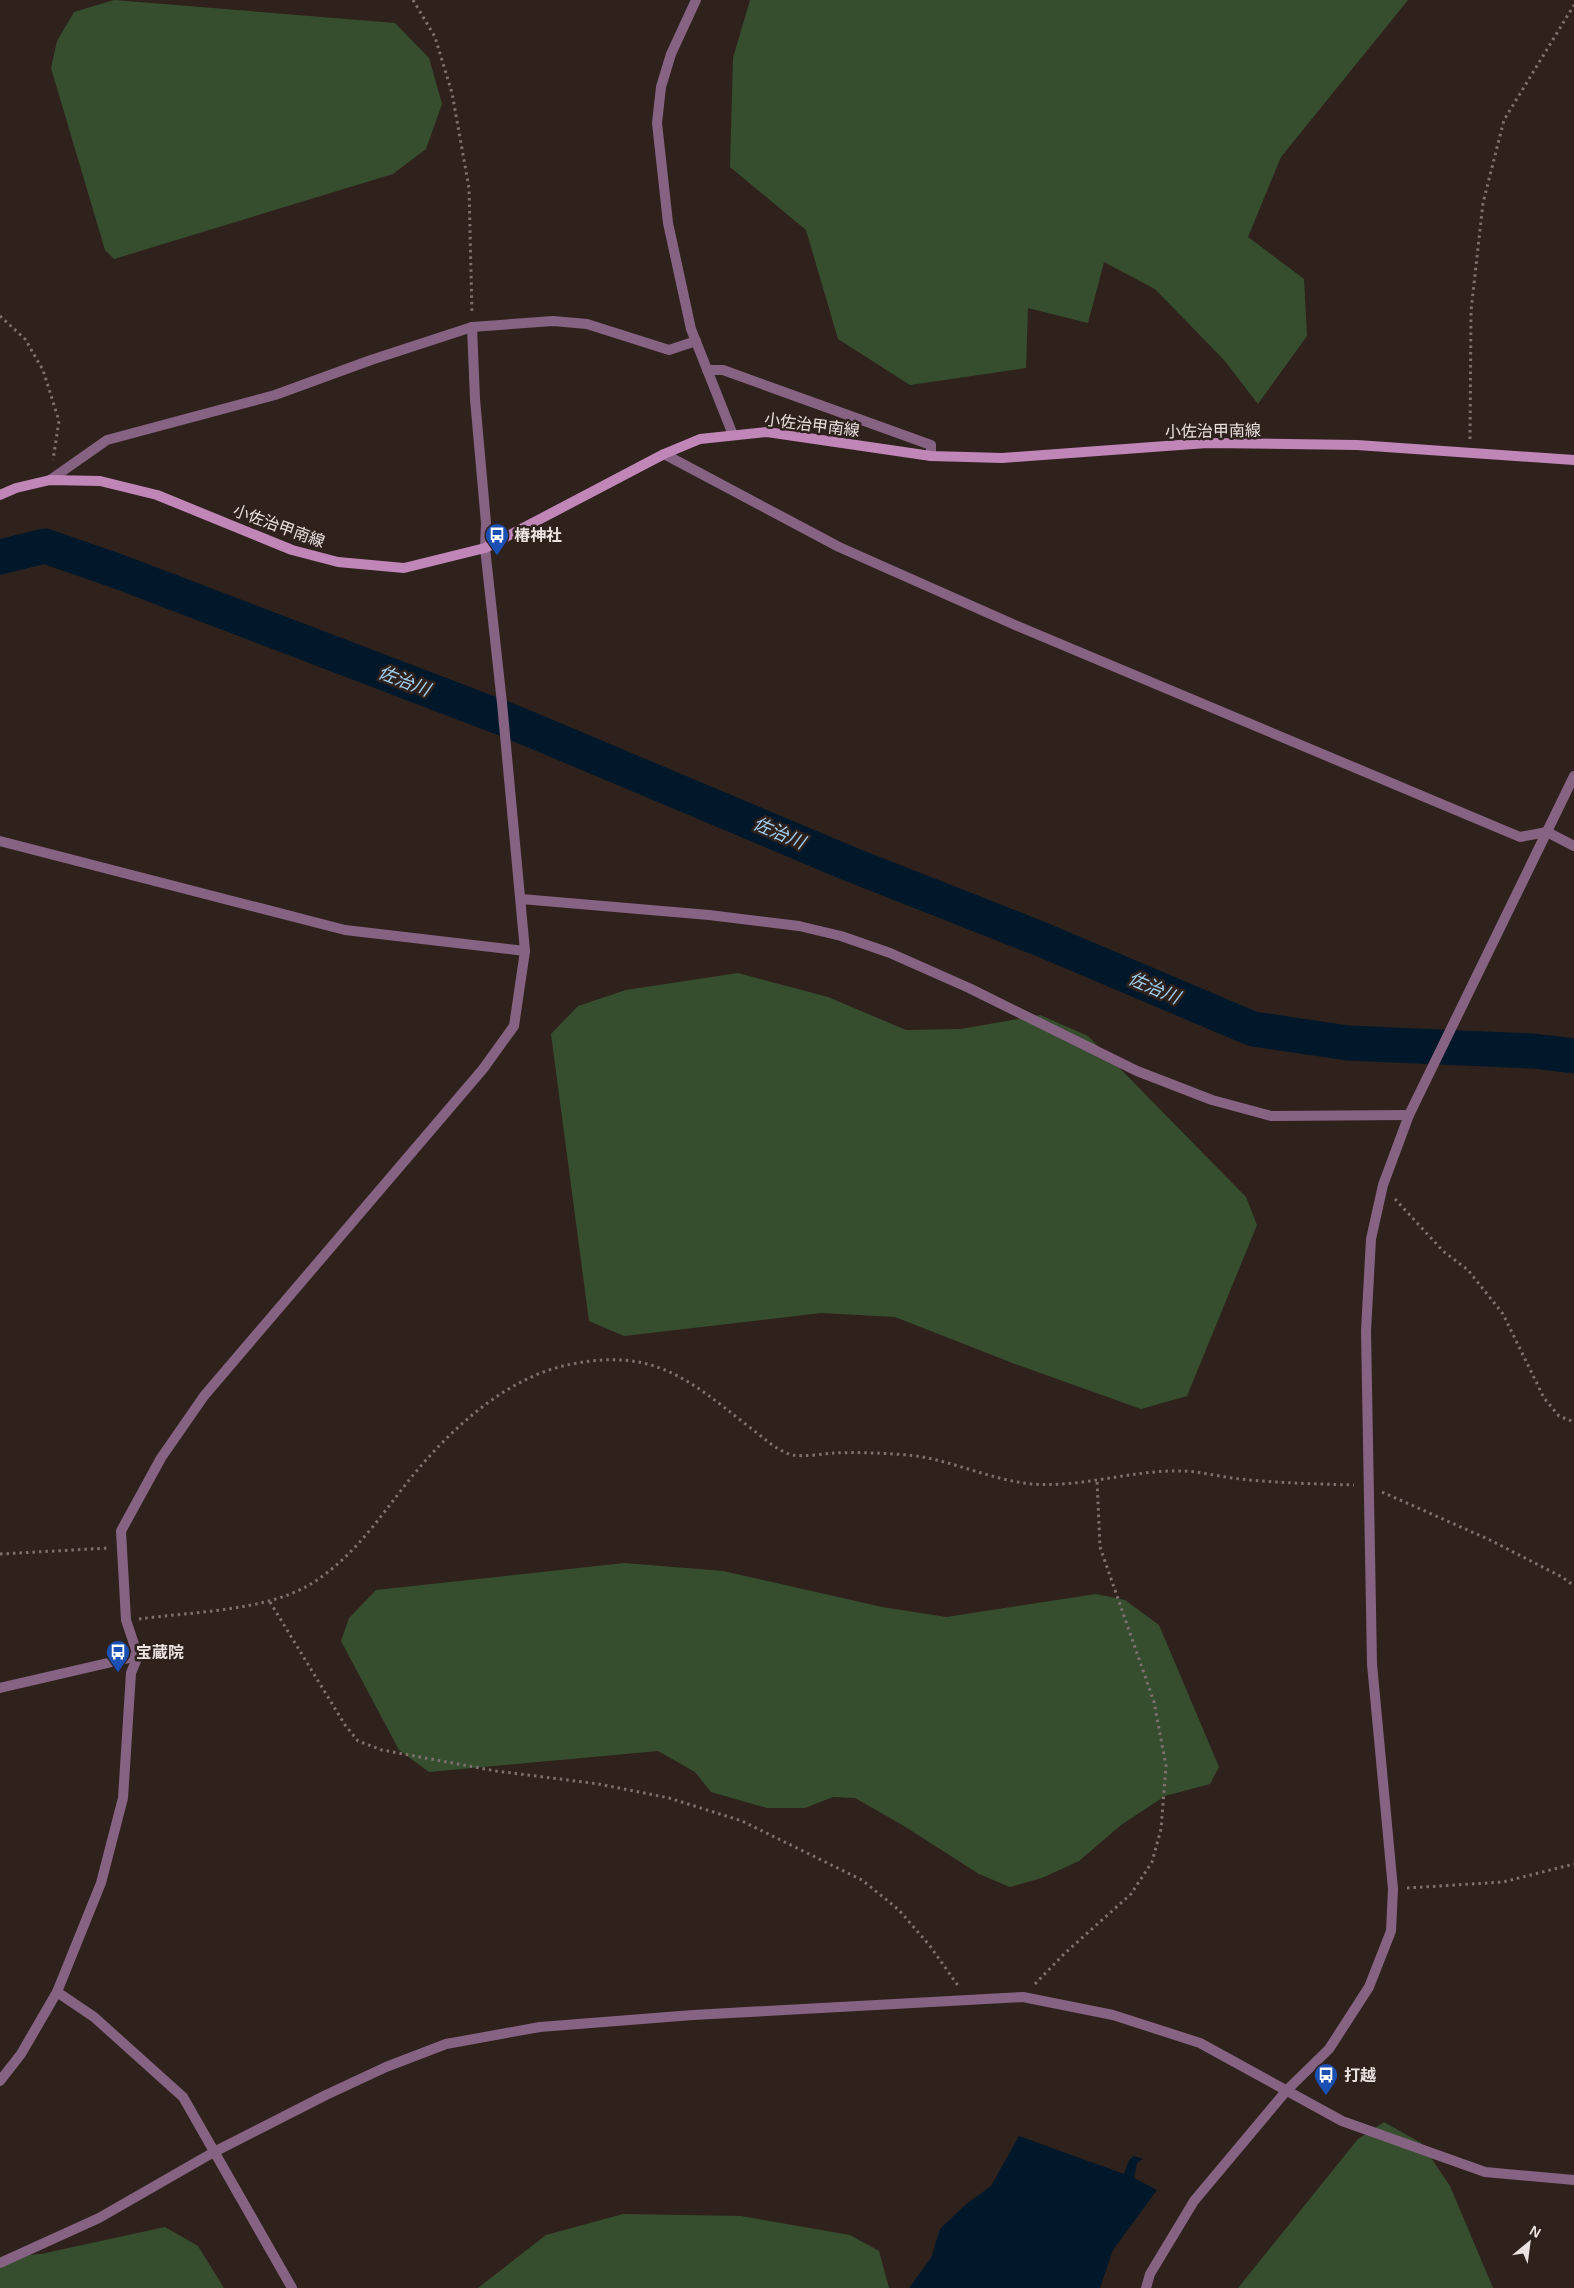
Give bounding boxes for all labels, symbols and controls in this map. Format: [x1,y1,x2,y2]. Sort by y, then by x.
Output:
street label: 小佐治甲南線 [763,411,861,439]
street label: 小佐治甲南線 [1165,422,1261,440]
street label: 小佐治甲南線 [231,502,327,550]
bus stop icon: 椿神社 [484,522,510,556]
place label: 椿神社 [514,526,562,544]
water label: 佐治川 [375,662,435,701]
water label: 佐治川 [750,813,810,854]
water label: 佐治川 [1125,968,1185,1009]
bus stop icon: 宝蔵院 [105,1639,131,1673]
place label: 宝蔵院 [136,1644,184,1661]
bus stop icon: 打越 [1313,2062,1339,2096]
place label: 打越 [1344,2066,1376,2084]
north arrow [1504,2218,1554,2268]
text: N [1527,2222,1544,2241]

